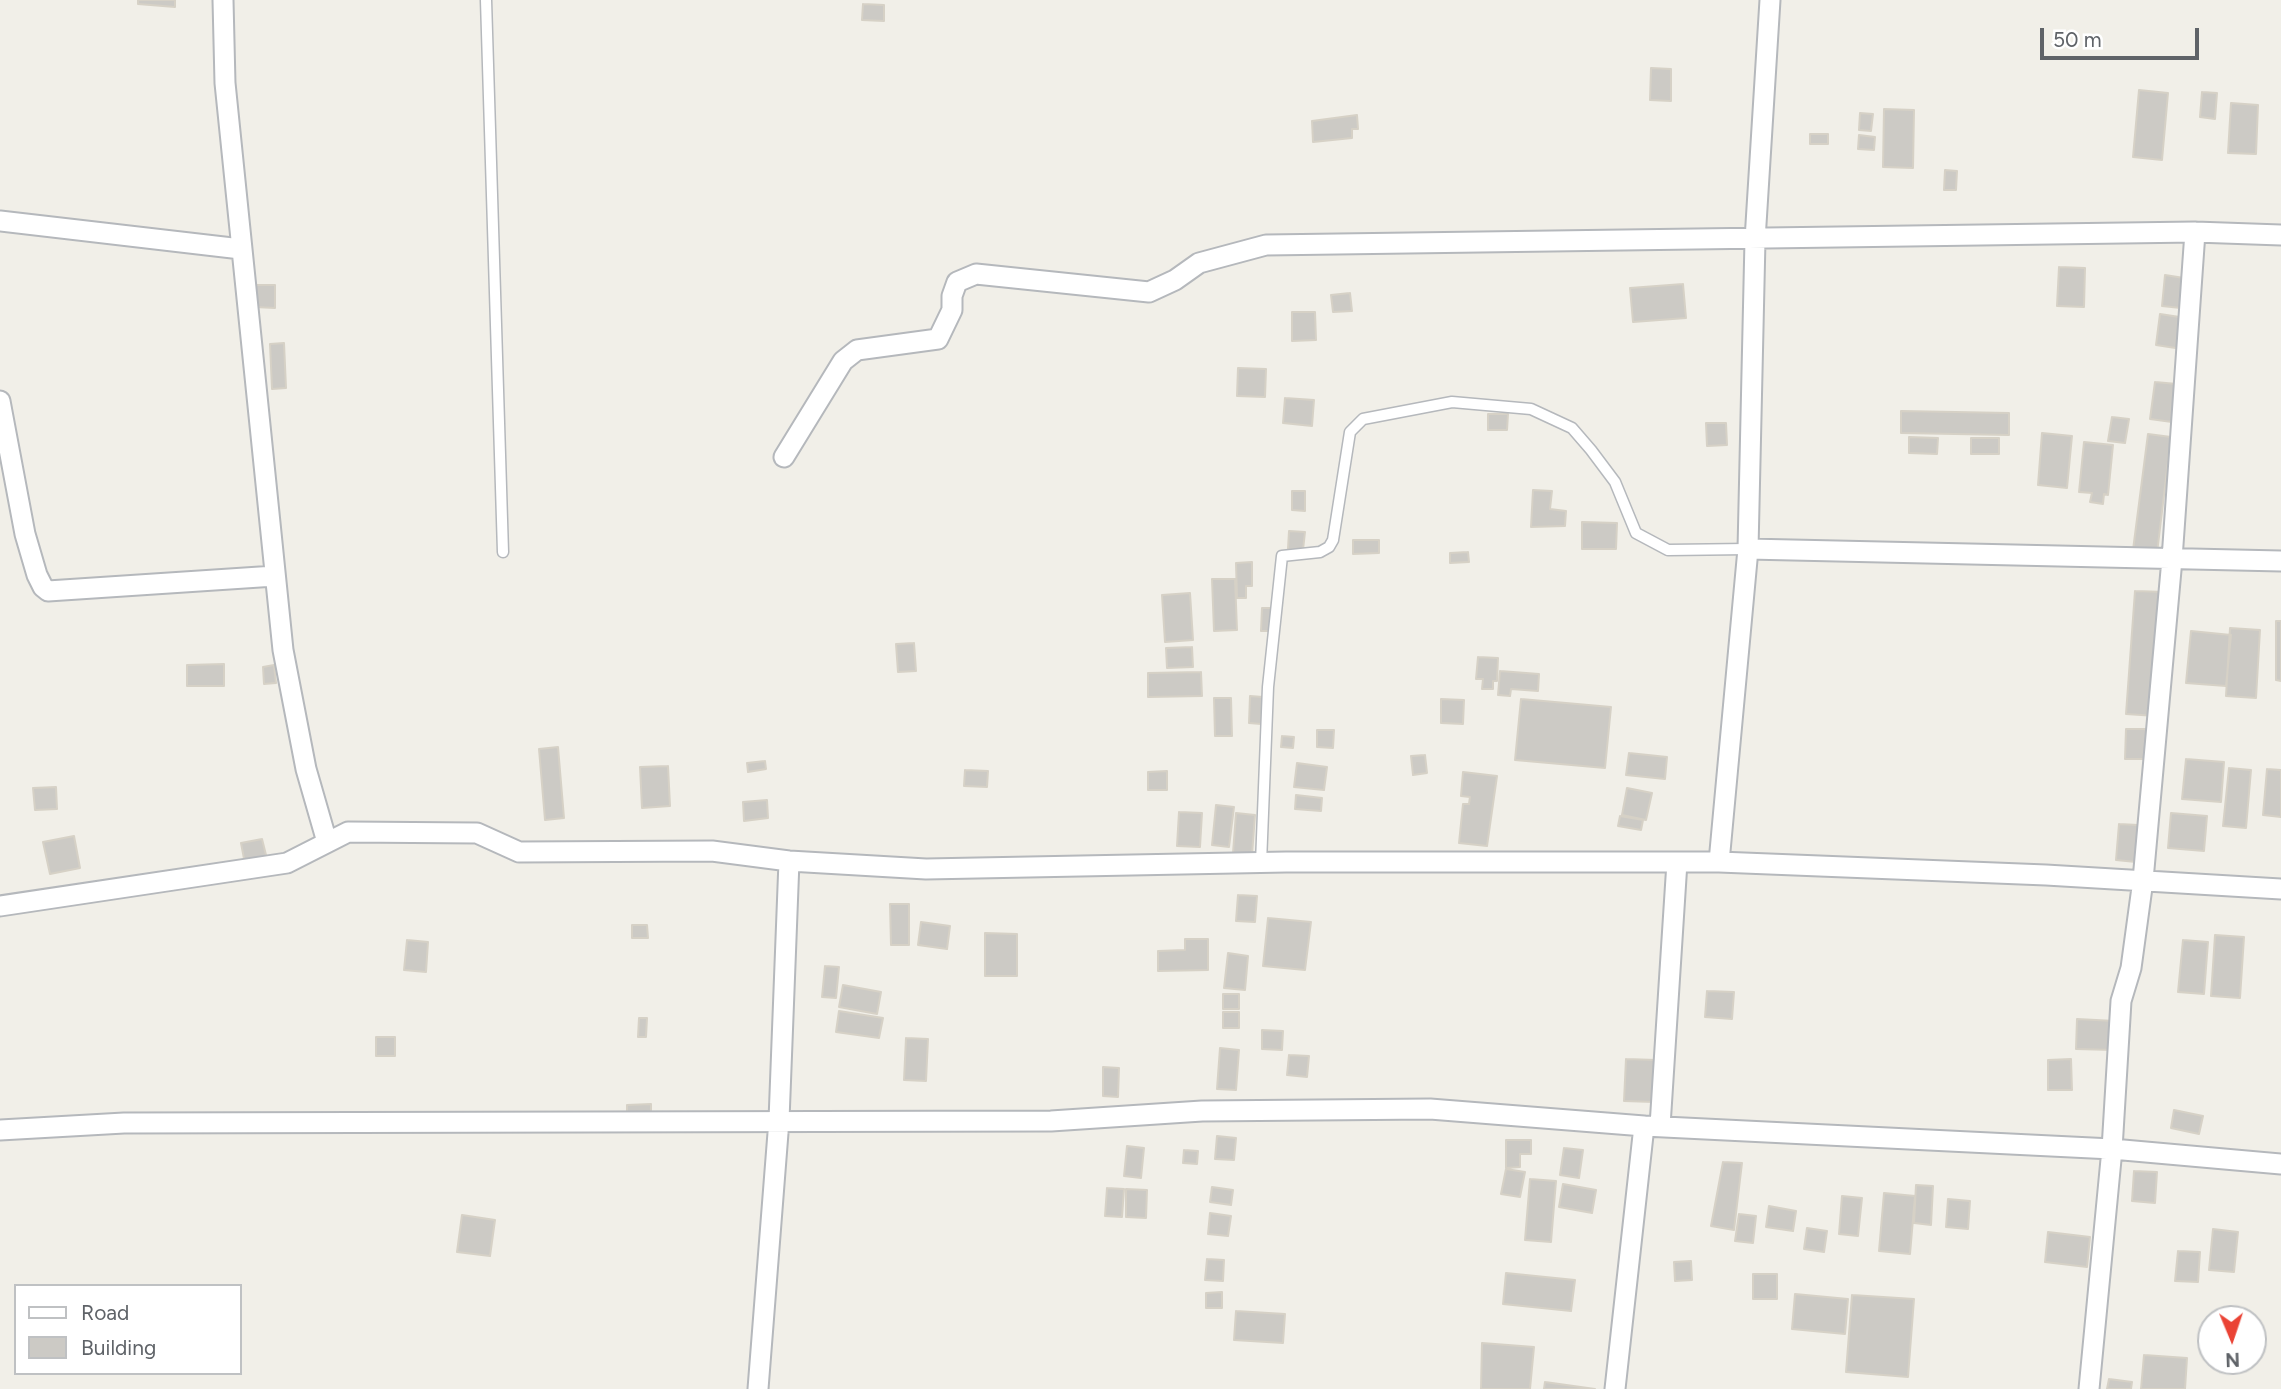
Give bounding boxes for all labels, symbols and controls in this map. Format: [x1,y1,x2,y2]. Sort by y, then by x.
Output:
scale bar [2043,14,2202,58]
text: 50 m [2053,27,2102,52]
legend [14,1284,242,1375]
text: Road [81,1300,129,1325]
north arrow [2197,1305,2267,1375]
text: Building [81,1335,156,1360]
text: N [2225,1348,2240,1371]

